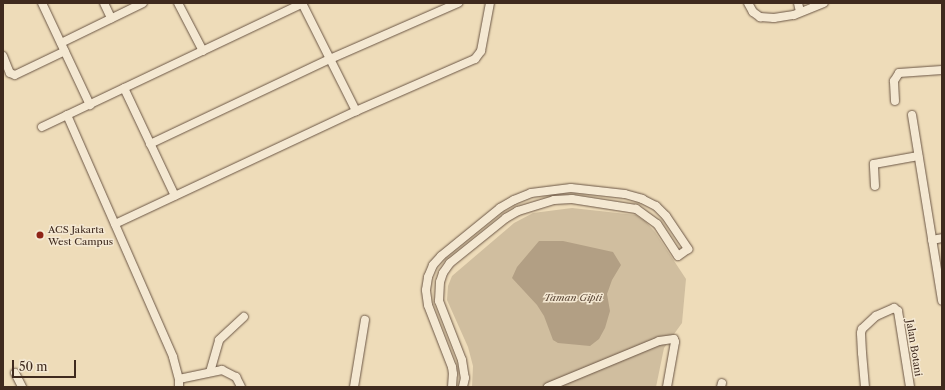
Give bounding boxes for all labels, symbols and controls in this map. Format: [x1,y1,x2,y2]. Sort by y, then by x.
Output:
place label: ACS Jakarta West Campus [48,223,113,246]
marker: ACS Jakarta West Campus [35,230,45,240]
park label: Taman Gipti [544,292,602,304]
street label: Jalan Botani [904,319,924,377]
scale bar [14,352,78,378]
text: 50 m [19,359,48,374]

